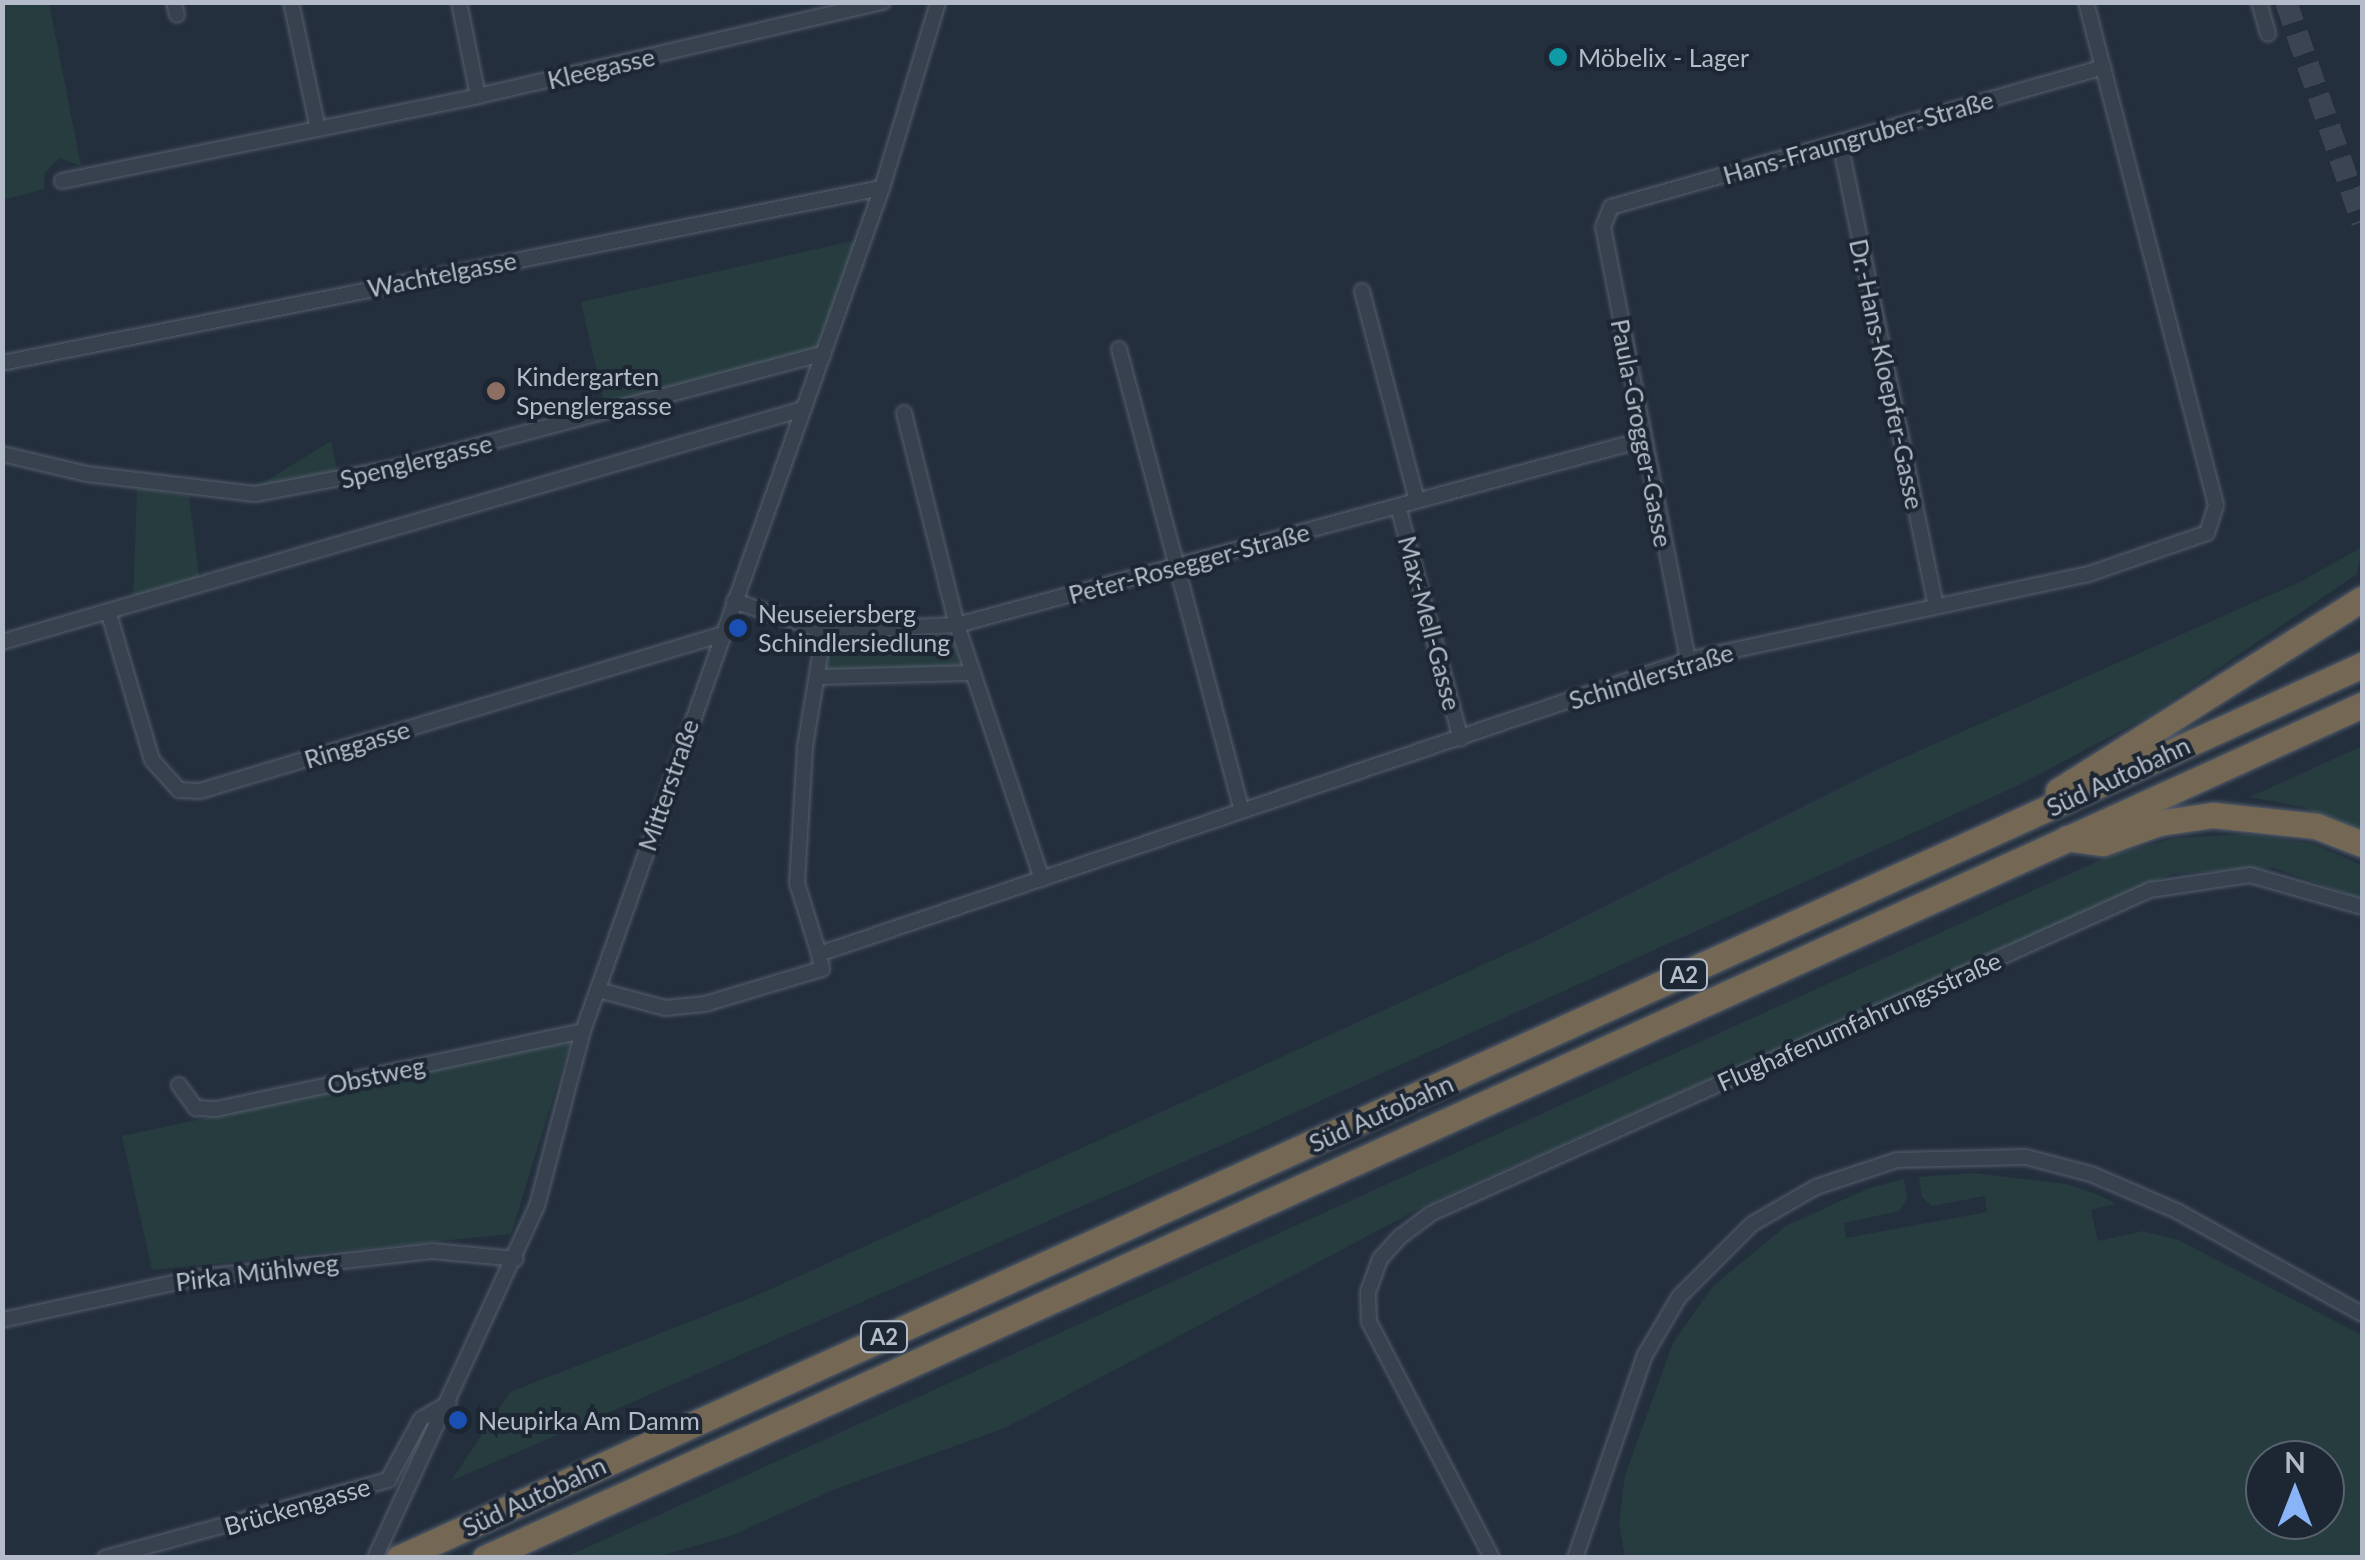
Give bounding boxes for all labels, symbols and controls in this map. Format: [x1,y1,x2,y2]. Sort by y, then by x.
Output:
street label: Kleegasse [544,41,658,95]
place label: Möbelix - Lager [1578,42,1749,72]
marker: Möbelix - Lager [1547,46,1569,68]
street label: Hans-Fraungruber-Straße [1719,84,1997,190]
street label: Dr.-Hans-Kloepfer-Gasse [1844,236,1930,512]
street label: Wachtelgasse [365,245,519,303]
street label: Paula-Grogger-Gasse [1605,316,1679,550]
place label: Kindergarten Spenglergasse [516,362,672,421]
marker: Kindergarten Spenglergasse [485,380,507,402]
street label: Spenglergasse [337,428,495,494]
street label: Peter-Rosegger-Straße [1065,516,1313,610]
street label: Max-Mell-Gasse [1392,533,1468,713]
place label: Neuseiersberg Schindlersiedlung [758,599,950,658]
marker: Neuseiersberg Schindlersiedlung [727,617,749,639]
street label: Schindlerstraße [1565,637,1737,715]
street label: Ringgasse [301,714,413,774]
street label: Mitterstraße [632,715,704,855]
street label: Süd Autobahn [2041,730,2195,822]
street label: Flughafenumfahrungsstraße [1712,945,2006,1097]
road number: A2 [1659,958,1709,992]
street label: Obstweg [324,1050,428,1100]
street label: Süd Autobahn [1304,1068,1458,1158]
street label: Pirka Mühlweg [174,1247,340,1297]
road number: A2 [859,1320,909,1354]
place label: Neupirka Am Damm [478,1405,701,1435]
marker: Neupirka Am Damm [447,1409,469,1431]
north arrow [2245,1440,2345,1540]
text: N [2284,1445,2306,1479]
street label: Süd Autobahn [457,1450,611,1542]
street label: Brückengasse [221,1471,373,1541]

